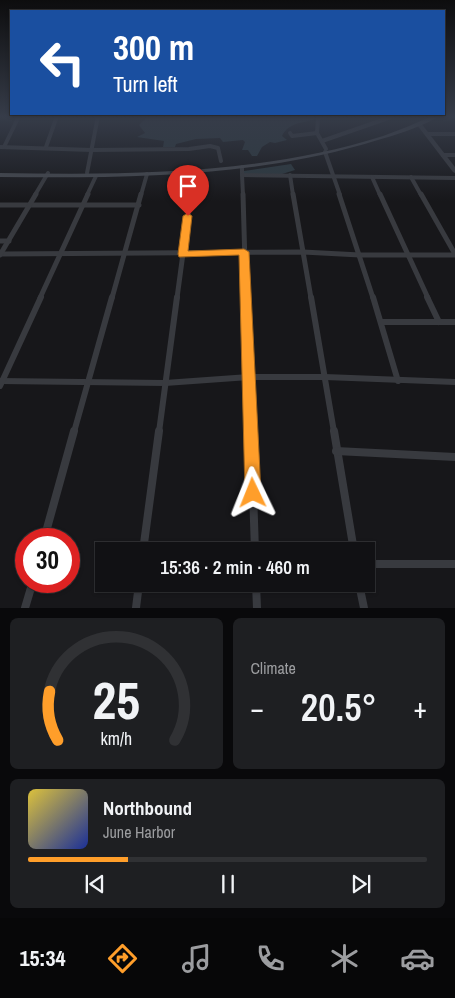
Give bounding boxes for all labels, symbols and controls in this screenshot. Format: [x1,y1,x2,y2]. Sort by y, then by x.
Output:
text: 300 m [113,24,194,71]
icon: left [30,30,95,95]
text: Turn left [113,69,178,99]
pin [167,165,209,216]
icon: arrive [174,172,202,200]
position arrow [226,466,278,518]
speed limit sign: 30 [15,528,80,593]
text: 15:36 · 2 min · 460 m [160,554,310,580]
text: Climate [251,657,296,679]
text: 25 [93,665,140,735]
text: 20.5° [301,682,377,733]
text: − [251,689,264,727]
text: + [414,689,427,727]
text: km/h [100,727,132,751]
text: Northbound [103,795,192,821]
text: June Harbor [103,821,175,843]
icon: previous [81,870,109,898]
icon: pause [214,870,242,898]
icon: next [347,870,375,898]
icon: directions [105,941,140,976]
icon: music [179,941,214,976]
icon: phone [253,941,288,976]
icon: climate [327,941,362,976]
icon: car [400,941,435,976]
text: 15:34 [19,943,66,973]

